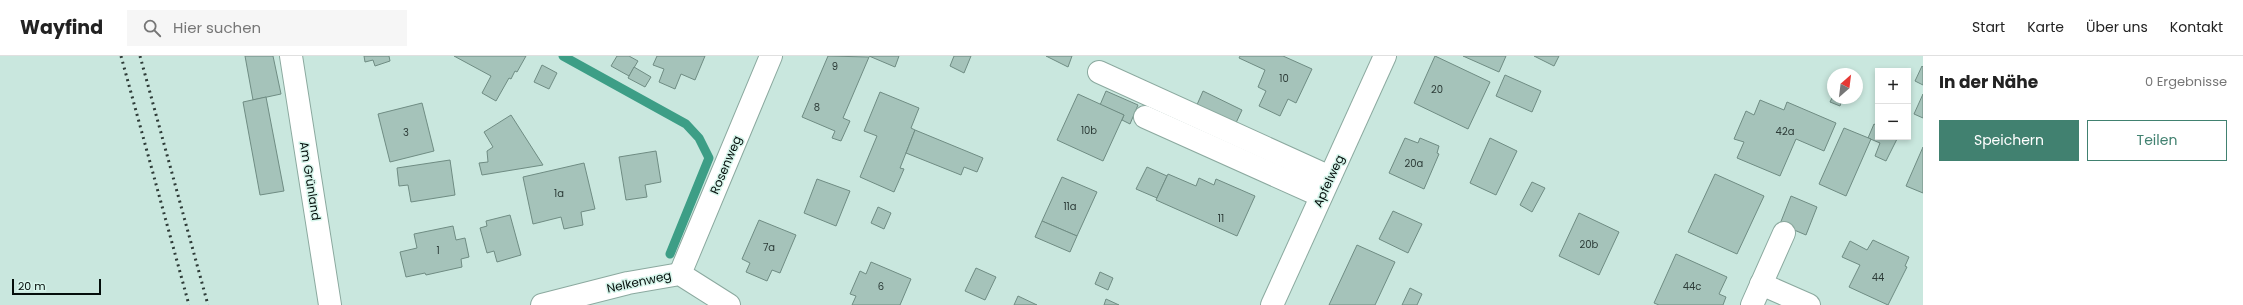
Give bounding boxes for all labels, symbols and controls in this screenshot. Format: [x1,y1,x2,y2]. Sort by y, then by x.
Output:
search box [127,10,407,46]
text: Wayfind [20,14,103,41]
icon: search [141,17,163,39]
text: Hier suchen [173,17,261,38]
text: Start [1972,17,2005,37]
text: Karte [2027,17,2064,37]
text: Über uns [2086,17,2148,37]
text: Kontakt [2170,17,2223,37]
house number: 9 [832,59,838,74]
north arrow [1827,68,1863,104]
map controls [1875,68,1911,140]
button: + [1875,68,1911,104]
text: In der Nähe [1939,70,2038,94]
house number: 10 [1279,71,1289,86]
text: 0 Ergebnisse [2145,72,2227,91]
house number: 20 [1431,82,1443,97]
house number: 8 [814,100,820,115]
button: − [1875,104,1911,140]
button: Speichern [1939,120,2079,161]
button: Teilen [2087,120,2227,161]
house number: 10b [1081,123,1097,138]
house number: 42a [1776,124,1794,139]
house number: 3 [403,125,409,140]
street label: Rosenweg [706,133,745,197]
street label: Am Grünland [296,140,325,222]
street label: Apfelweg [1309,152,1348,210]
house number: 20a [1405,156,1423,171]
house number: 1a [554,186,564,201]
house number: 11a [1063,199,1077,214]
house number: 11 [1218,211,1224,226]
house number: 20b [1580,237,1599,252]
house number: 7a [763,240,775,255]
house number: 1 [436,243,440,258]
street label: Nelkenweg [605,266,673,297]
house number: 44 [1872,270,1884,285]
scale bar [12,277,101,296]
text: 20 m [18,278,46,294]
house number: 6 [878,279,884,294]
house number: 44c [1683,279,1701,294]

